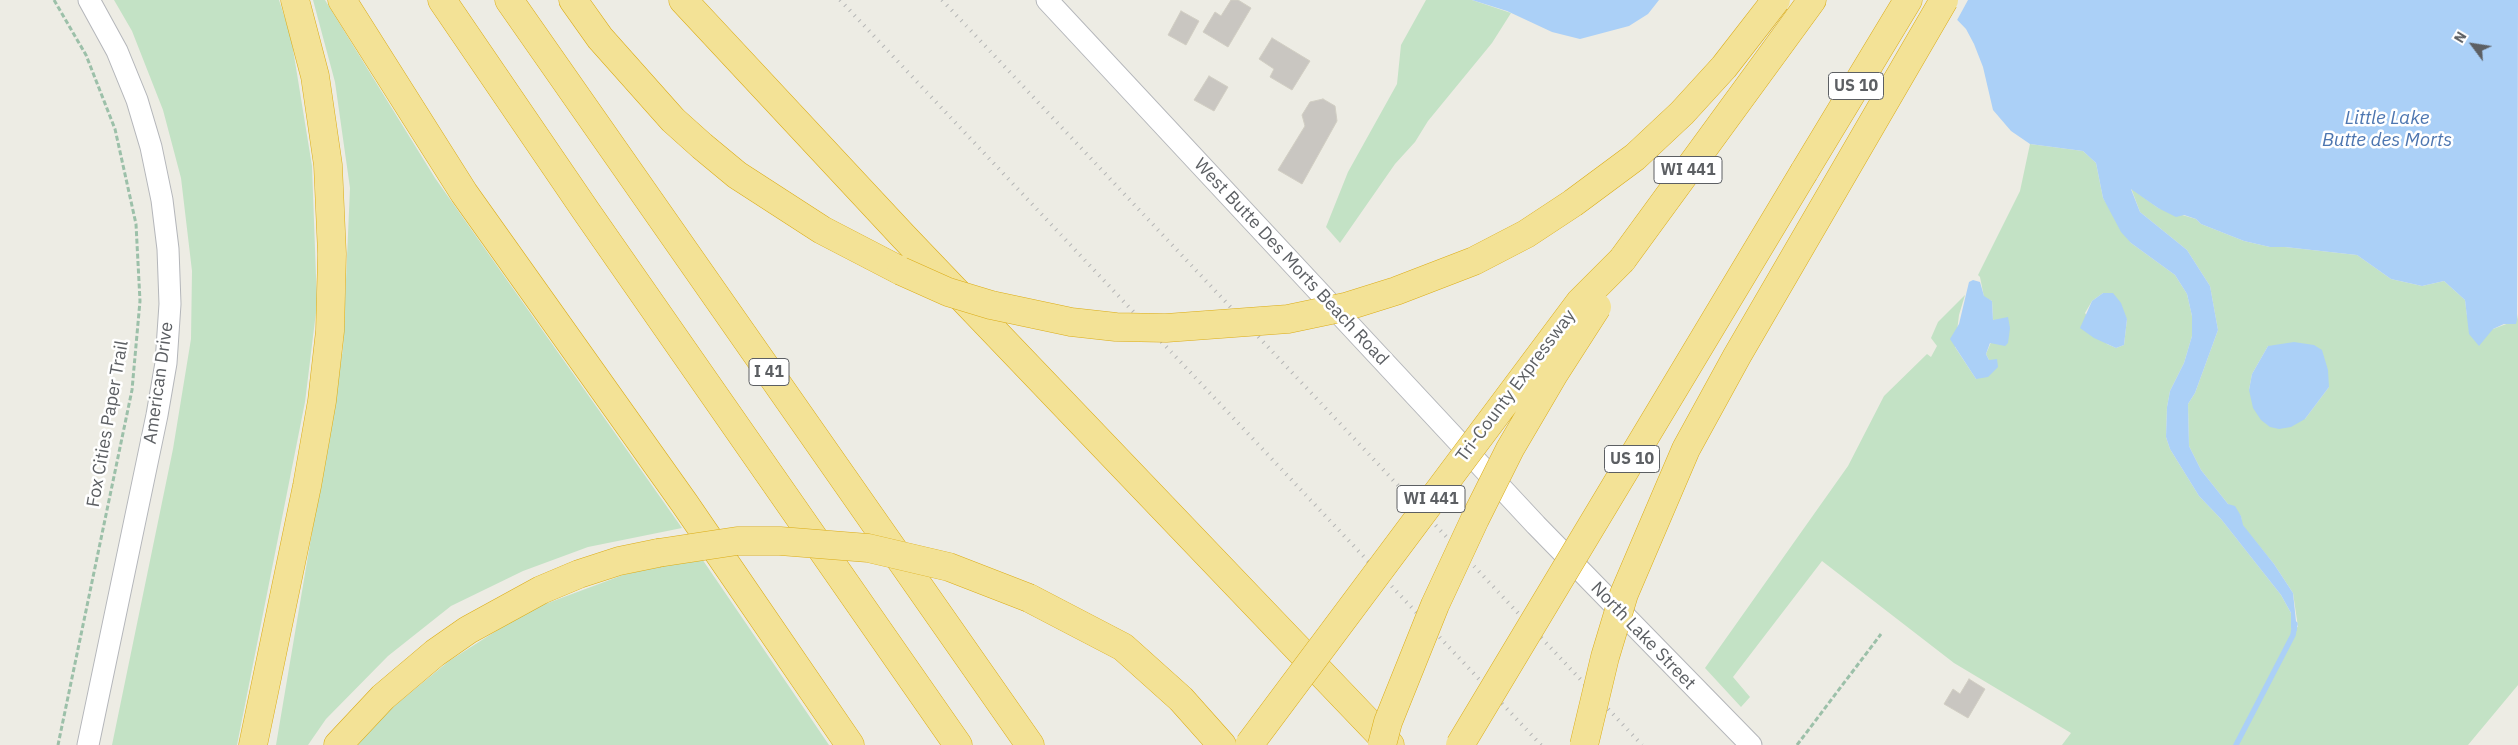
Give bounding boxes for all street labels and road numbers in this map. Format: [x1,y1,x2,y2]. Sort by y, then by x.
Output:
road number: US 10 [1828,72,1884,100]
street label: West Butte Des Morts Beach Road [1189,154,1393,370]
road number: WI 441 [1654,156,1722,184]
street label: Tri-County Expressway [1452,306,1580,466]
street label: American Drive [140,321,178,445]
street label: Fox Cities Paper Trail [83,339,133,509]
road number: I 41 [749,358,789,386]
road number: US 10 [1604,446,1660,472]
road number: WI 441 [1397,486,1465,512]
street label: North Lake Street [1586,578,1700,694]

